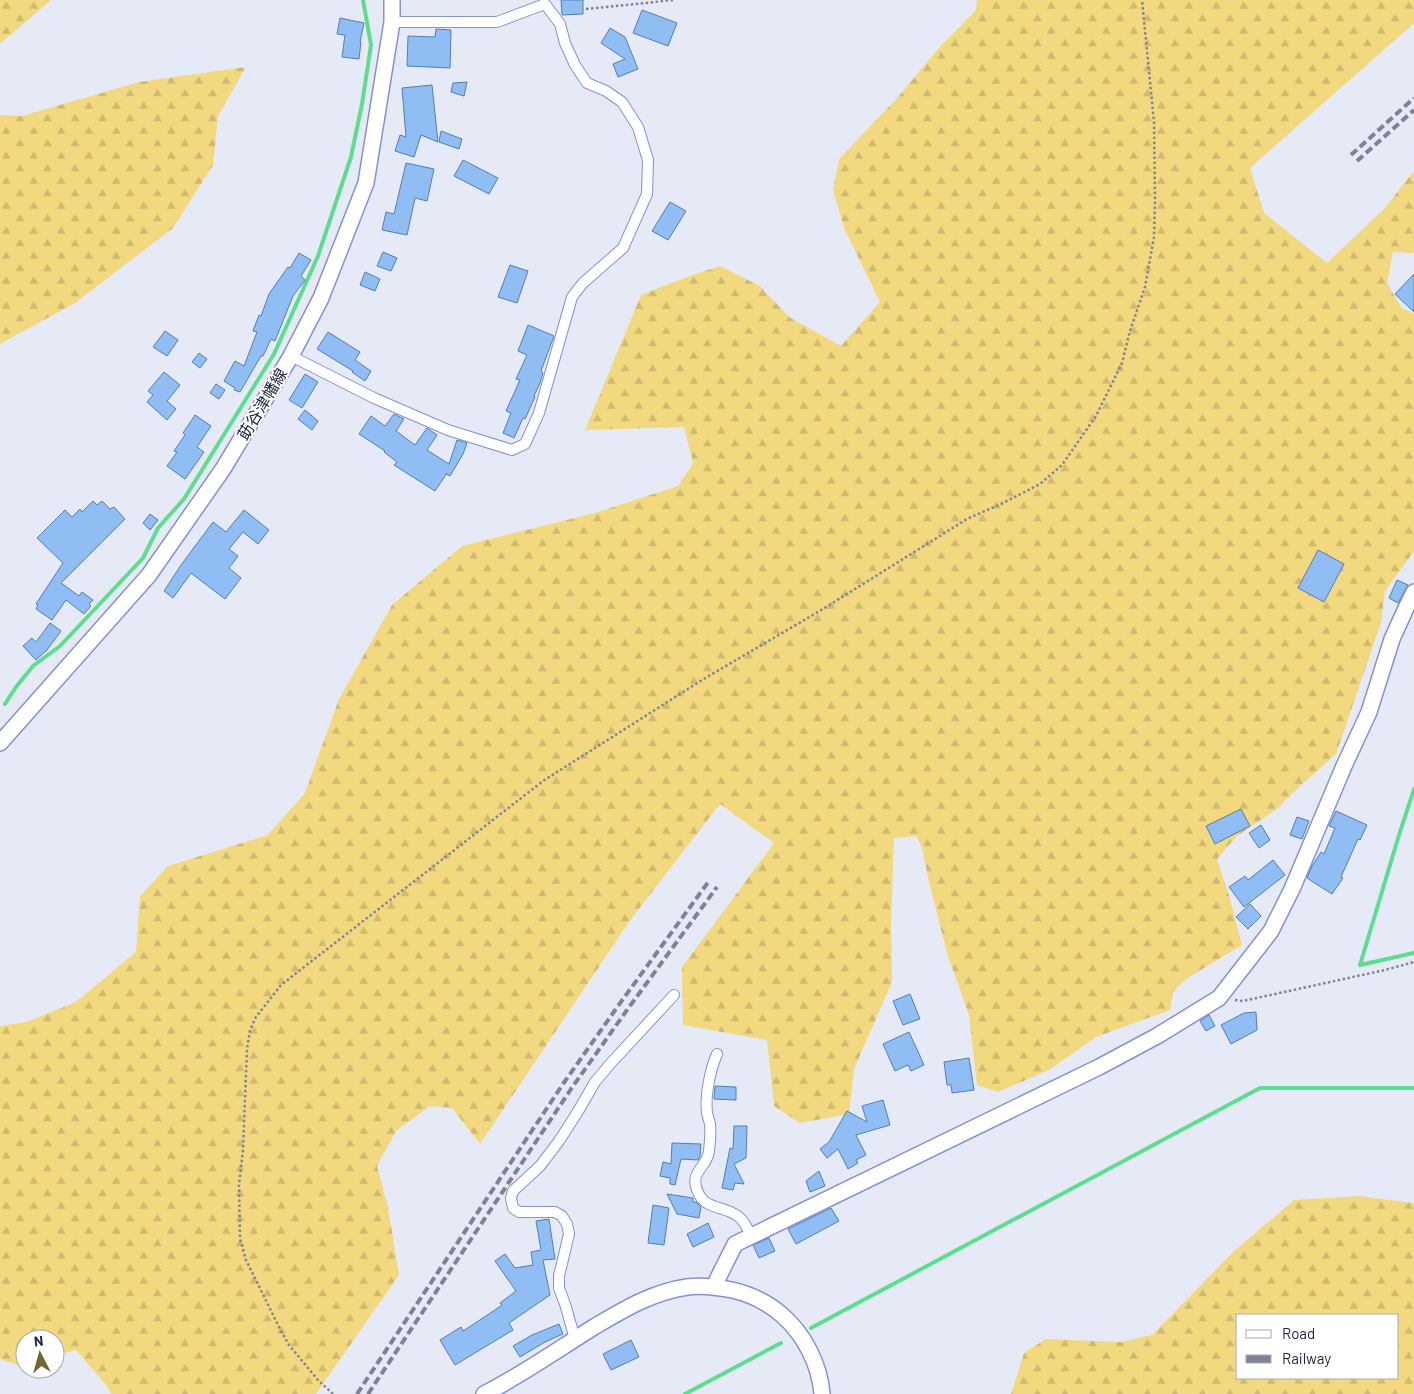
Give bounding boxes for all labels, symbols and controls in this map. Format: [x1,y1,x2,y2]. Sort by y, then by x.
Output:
street label: 莇谷津幡線 [233,365,290,443]
legend [1236,1314,1399,1379]
text: Road [1282,1324,1315,1342]
north arrow [15,1329,65,1379]
text: N [33,1332,44,1350]
text: Railway [1282,1349,1331,1367]

